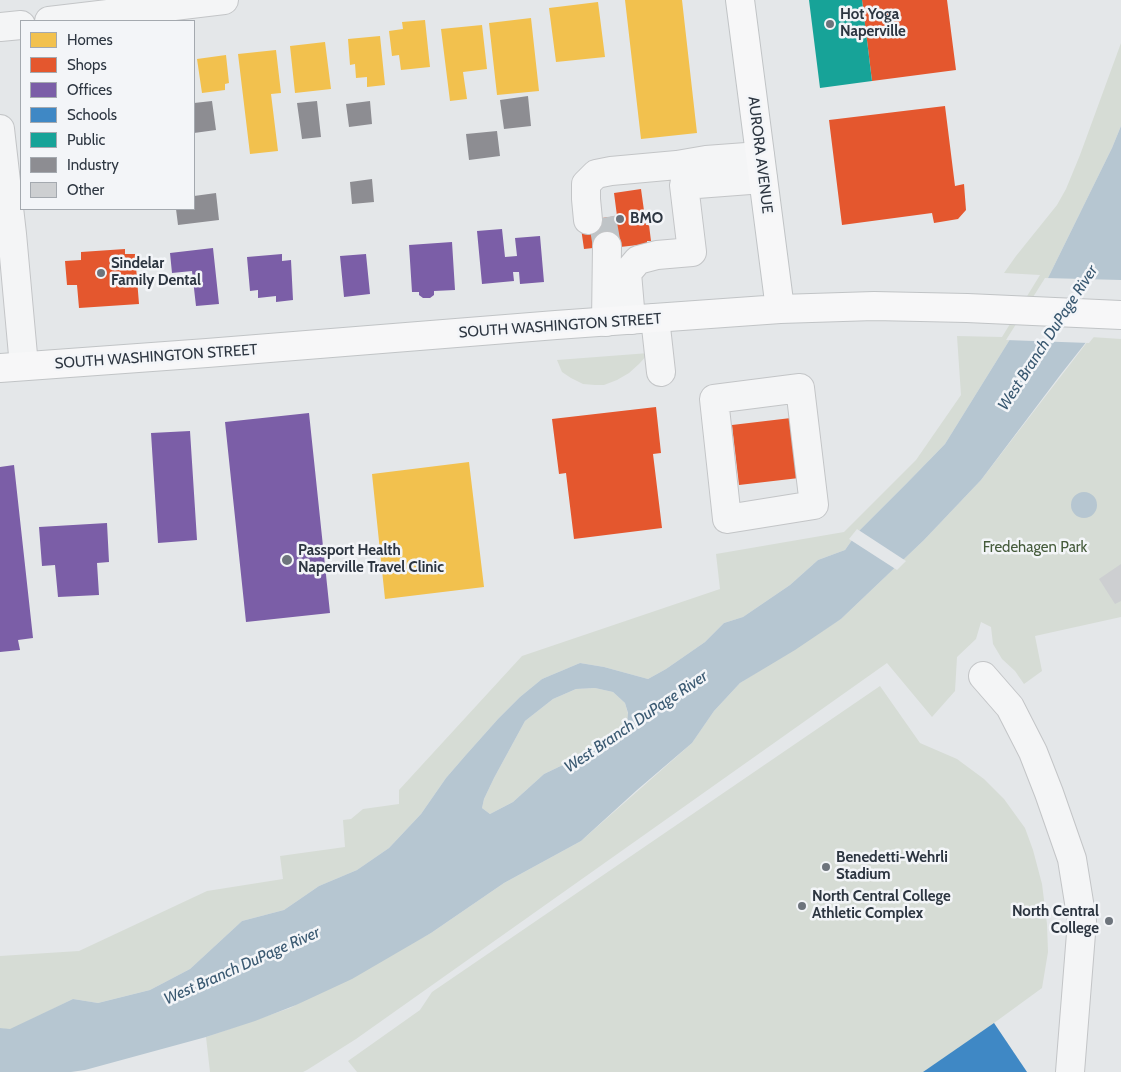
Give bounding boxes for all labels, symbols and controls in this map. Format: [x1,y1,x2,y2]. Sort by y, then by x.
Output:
place label: Hot Yoga Naperville [840,6,906,41]
marker: Hot Yoga Naperville [824,18,836,30]
legend [20,20,195,210]
text: Homes [67,31,113,49]
text: Shops [67,56,107,74]
text: Offices [67,81,112,99]
street label: AURORA AVENUE [744,95,776,215]
text: Schools [67,106,117,124]
text: Public [67,131,105,149]
text: Industry [67,156,119,174]
text: Other [67,181,104,199]
place label: BMO [630,210,663,228]
marker: BMO [614,213,626,225]
place label: Sindelar Family Dental [111,255,201,290]
water label: West Branch DuPage River [994,262,1102,414]
marker: Sindelar Family Dental [95,267,107,279]
street label: SOUTH WASHINGTON STREET [458,310,662,342]
street label: SOUTH WASHINGTON STREET [54,341,258,373]
park label: Fredehagen Park [983,539,1087,557]
place label: Passport Health Naperville Travel Clinic [298,542,444,577]
marker: Passport Health Naperville Travel Clinic [280,553,294,567]
water label: West Branch DuPage River [561,667,711,777]
place label: Benedetti-Wehrli Stadium [836,849,948,884]
marker: Benedetti-Wehrli Stadium [820,861,832,873]
place label: North Central College Athletic Complex [812,888,951,923]
marker: North Central College Athletic Complex [796,900,808,912]
place label: North Central College [1012,903,1099,938]
marker: North Central College [1103,915,1115,927]
water label: West Branch DuPage River [161,923,323,1009]

